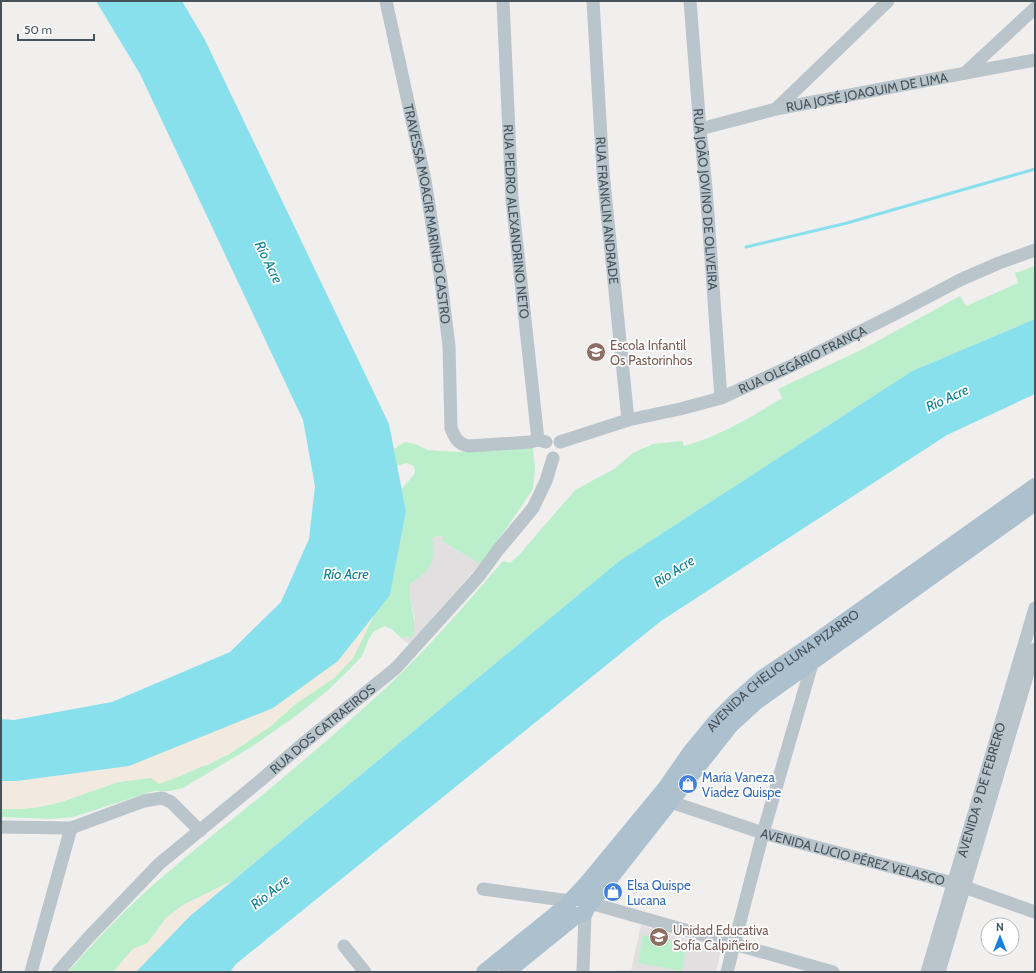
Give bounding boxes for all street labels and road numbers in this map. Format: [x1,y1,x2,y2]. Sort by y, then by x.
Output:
street label: RUA JOSÉ JOAQUIM DE LIMA [785,69,949,115]
street label: TRAVESSA MOACIR MARINHO CASTRO [401,102,454,325]
street label: RUA JOÃO JOVINO DE OLIVEIRA [690,108,721,291]
street label: RUA PEDRO ALEXANDRINO NETO [501,124,533,320]
street label: RUA FRANKLIN ANDRADE [593,136,622,285]
street label: RUA OLEGÁRIO FRANÇA [736,322,869,397]
street label: AVENIDA CHELIO LUNA PIZARRO [703,606,862,735]
street label: RUA DOS CATRAEIROS [266,680,379,777]
street label: AVENIDA 9 DE FEBRERO [953,721,1009,859]
street label: AVENIDA LUCIO PÉREZ VELASCO [759,825,947,889]

